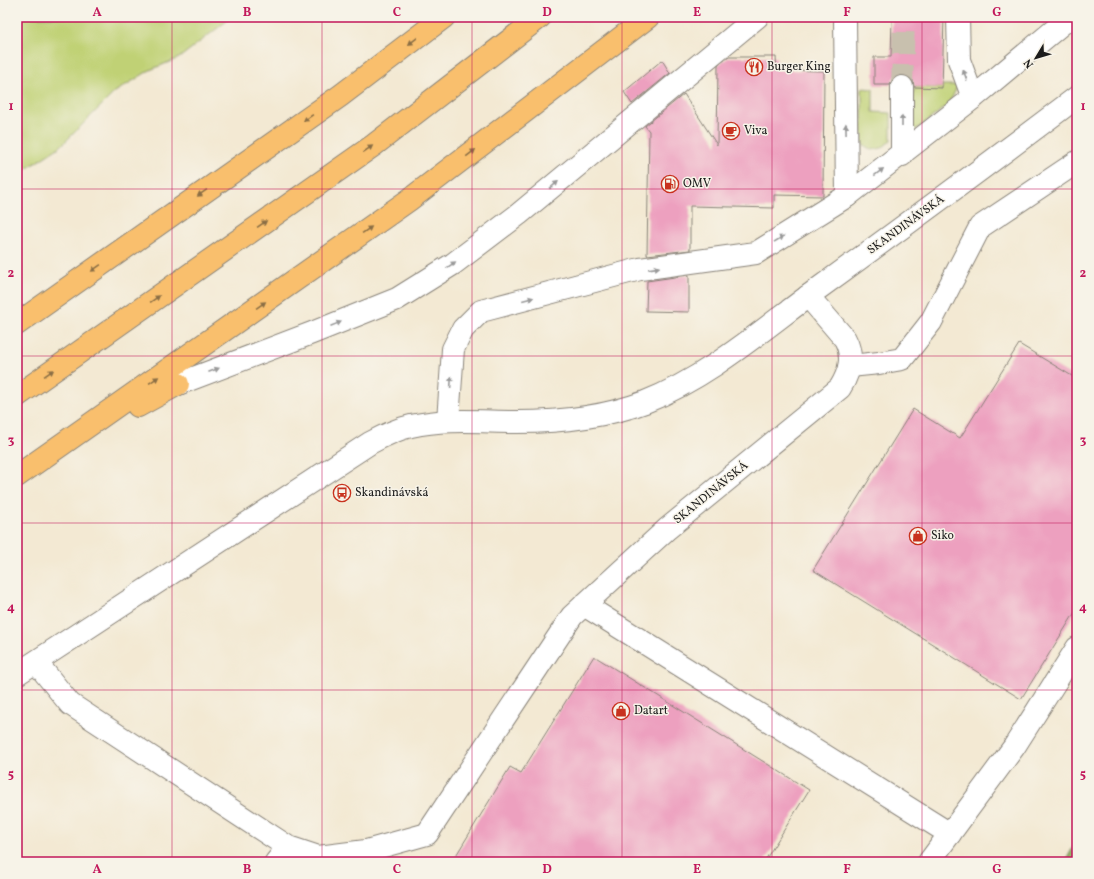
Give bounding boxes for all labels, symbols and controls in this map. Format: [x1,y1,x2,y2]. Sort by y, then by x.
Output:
text: A [92,4,102,22]
text: B [243,4,252,22]
text: C [393,4,401,22]
text: D [542,4,552,22]
text: E [693,4,701,22]
text: F [843,4,851,22]
text: G [992,4,1002,22]
one-way arrow [407,36,418,45]
north arrow [1016,38,1056,78]
text: N [1021,55,1038,71]
restaurant icon: Burger King [744,57,764,77]
place label: Burger King [767,59,831,75]
one-way arrow [961,69,967,81]
text: 1 [8,98,14,116]
text: 1 [1080,98,1086,116]
one-way arrow [303,114,314,122]
one-way arrow [899,114,905,127]
cafe icon: Viva [721,121,741,141]
place label: Viva [744,123,768,139]
one-way arrow [843,123,850,135]
one-way arrow [363,145,374,153]
one-way arrow [466,148,477,157]
one-way arrow [873,168,884,176]
fuel station icon: OMV [660,174,680,194]
place label: OMV [683,176,711,192]
one-way arrow [548,181,559,190]
one-way arrow [197,189,207,197]
street label: SKANDINÁVSKÁ [864,191,948,258]
one-way arrow [257,220,267,228]
one-way arrow [362,226,372,234]
one-way arrow [774,235,784,243]
one-way arrow [446,261,456,269]
one-way arrow [91,264,101,272]
one-way arrow [648,264,661,271]
text: 2 [8,265,15,283]
text: 2 [1080,265,1087,283]
one-way arrow [150,295,161,303]
one-way arrow [522,295,534,301]
one-way arrow [255,301,266,309]
one-way arrow [330,320,342,326]
one-way arrow [209,367,221,373]
one-way arrow [44,369,54,377]
one-way arrow [149,376,160,384]
one-way arrow [448,376,455,388]
text: 3 [8,432,15,450]
text: 3 [1080,432,1087,450]
street label: SKANDINÁVSKÁ [670,457,752,528]
bus stop icon: Skandinávská [332,483,352,503]
place label: Skandinávská [355,485,428,501]
shop icon: Siko [908,526,928,546]
place label: Siko [931,528,954,544]
text: 4 [7,599,15,617]
text: 4 [1079,599,1087,617]
shop icon: Datart [611,701,631,721]
place label: Datart [634,703,668,719]
text: 5 [8,766,14,784]
text: 5 [1080,766,1086,784]
text: A [92,861,102,879]
text: B [243,861,252,879]
text: C [393,861,401,879]
text: D [542,861,552,879]
text: E [693,861,701,879]
text: F [843,861,851,879]
text: G [992,861,1002,879]

